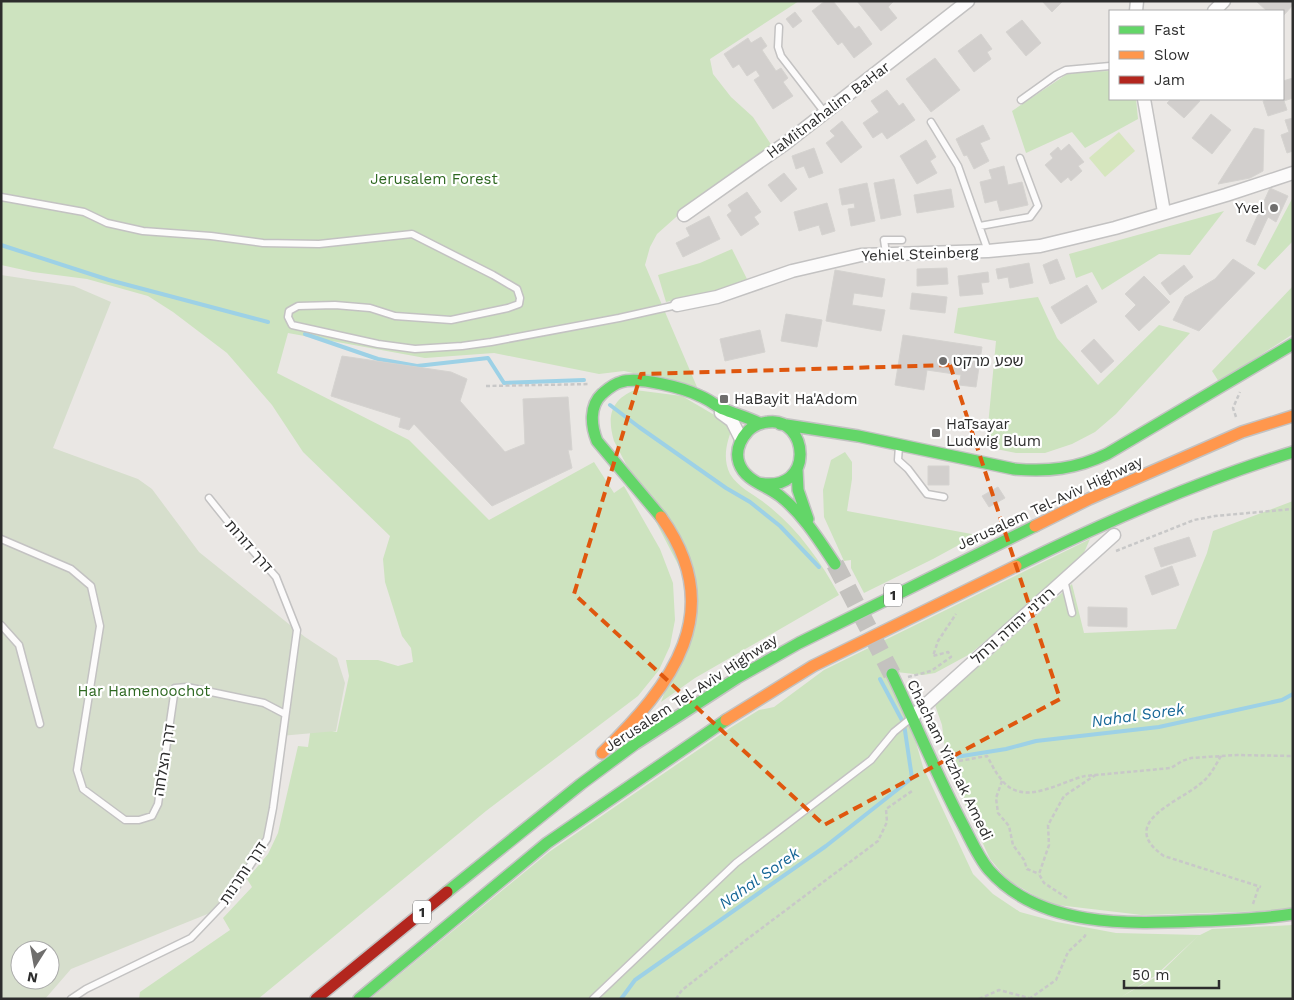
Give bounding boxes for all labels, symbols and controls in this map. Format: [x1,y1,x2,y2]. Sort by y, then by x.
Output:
legend [1109,10,1284,100]
text: Fast [1154,21,1186,39]
text: Slow [1154,46,1190,64]
street label: HaMitnahalim BaHar [763,58,893,162]
text: Jam [1154,71,1185,89]
park label: Jerusalem Forest [370,170,498,188]
place label: Yvel [1235,199,1264,217]
marker: Yvel [1268,202,1280,214]
street label: Yehiel Steinberg [861,243,979,265]
place label: שפע מרקט [953,352,1024,370]
marker: שפע מרקט [937,355,949,367]
place label: HaBayit Ha'Adom [734,390,858,408]
marker: HaBayit Ha'Adom [718,393,730,405]
place label: HaTsayar Ludwig Blum [946,415,1041,450]
marker: HaTsayar Ludwig Blum [930,427,942,439]
street label: Jerusalem Tel-Aviv Highway [954,452,1146,554]
street label: דרך דורות [221,516,277,576]
road number: 1 [884,584,902,606]
street label: רוז'ני יהודה ורחל [968,584,1058,668]
street label: Jerusalem Tel-Aviv Highway [601,630,781,756]
street label: Chacham Yitzhak Amedi [903,677,997,843]
park label: Har Hamenoochot [78,682,211,700]
water label: Nahal Sorek [1090,699,1187,731]
street label: דרך הצלחה [149,722,179,798]
street label: דרך ותרנות [216,838,270,908]
water label: Nahal Sorek [715,843,804,913]
road number: 1 [413,900,431,924]
north arrow [10,940,60,990]
scale bar [1124,958,1219,990]
text: 50 m [1132,966,1169,984]
text: N [26,969,39,987]

